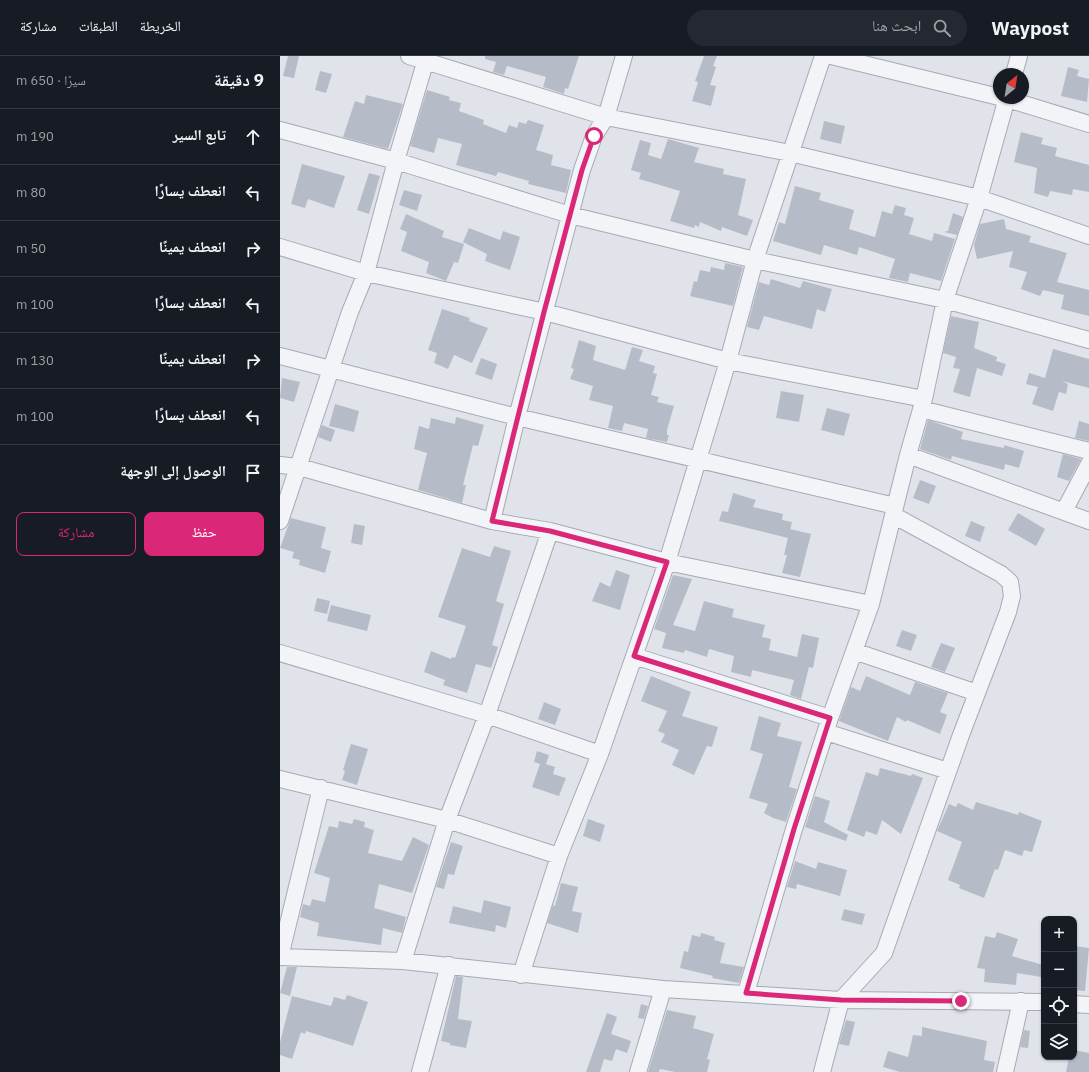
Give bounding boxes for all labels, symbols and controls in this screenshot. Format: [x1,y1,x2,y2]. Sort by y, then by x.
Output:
search box [687,10,967,46]
text: ابحث هنا [872,16,921,35]
text: Waypost [991,16,1069,40]
text: مشاركة [20,17,57,35]
text: الطبقات [79,17,118,35]
text: الخريطة [140,17,181,35]
icon: search [931,17,953,39]
north arrow [993,68,1029,104]
text: 9 دقيقة [214,69,264,91]
text: سيرًا · 650 m [16,72,86,89]
text: تابع السير [172,125,226,144]
icon: ahead [242,126,264,148]
route start [585,127,603,145]
text: 190 m [16,128,54,145]
text: انعطف يسارًا [154,181,226,200]
icon: left [242,182,264,204]
text: 80 m [16,184,46,201]
text: انعطف يمينًا [159,237,226,256]
icon: right [242,238,264,260]
text: 50 m [16,240,46,257]
text: انعطف يسارًا [154,293,226,312]
icon: left [242,294,264,316]
text: 100 m [16,296,54,313]
text: انعطف يمينًا [159,349,226,368]
icon: right [242,350,264,372]
text: 130 m [16,352,54,369]
text: انعطف يسارًا [154,405,226,424]
icon: left [242,406,264,428]
text: 100 m [16,408,54,425]
text: الوصول إلى الوجهة [120,461,226,480]
icon: arrive [242,462,264,484]
button: مشاركة [16,512,136,556]
button: حفظ [144,512,264,556]
map controls [1041,916,1077,1060]
button: + [1041,916,1077,952]
button: − [1041,952,1077,988]
button: locate [1041,988,1077,1024]
route end [952,992,970,1010]
button: layers [1041,1024,1077,1060]

